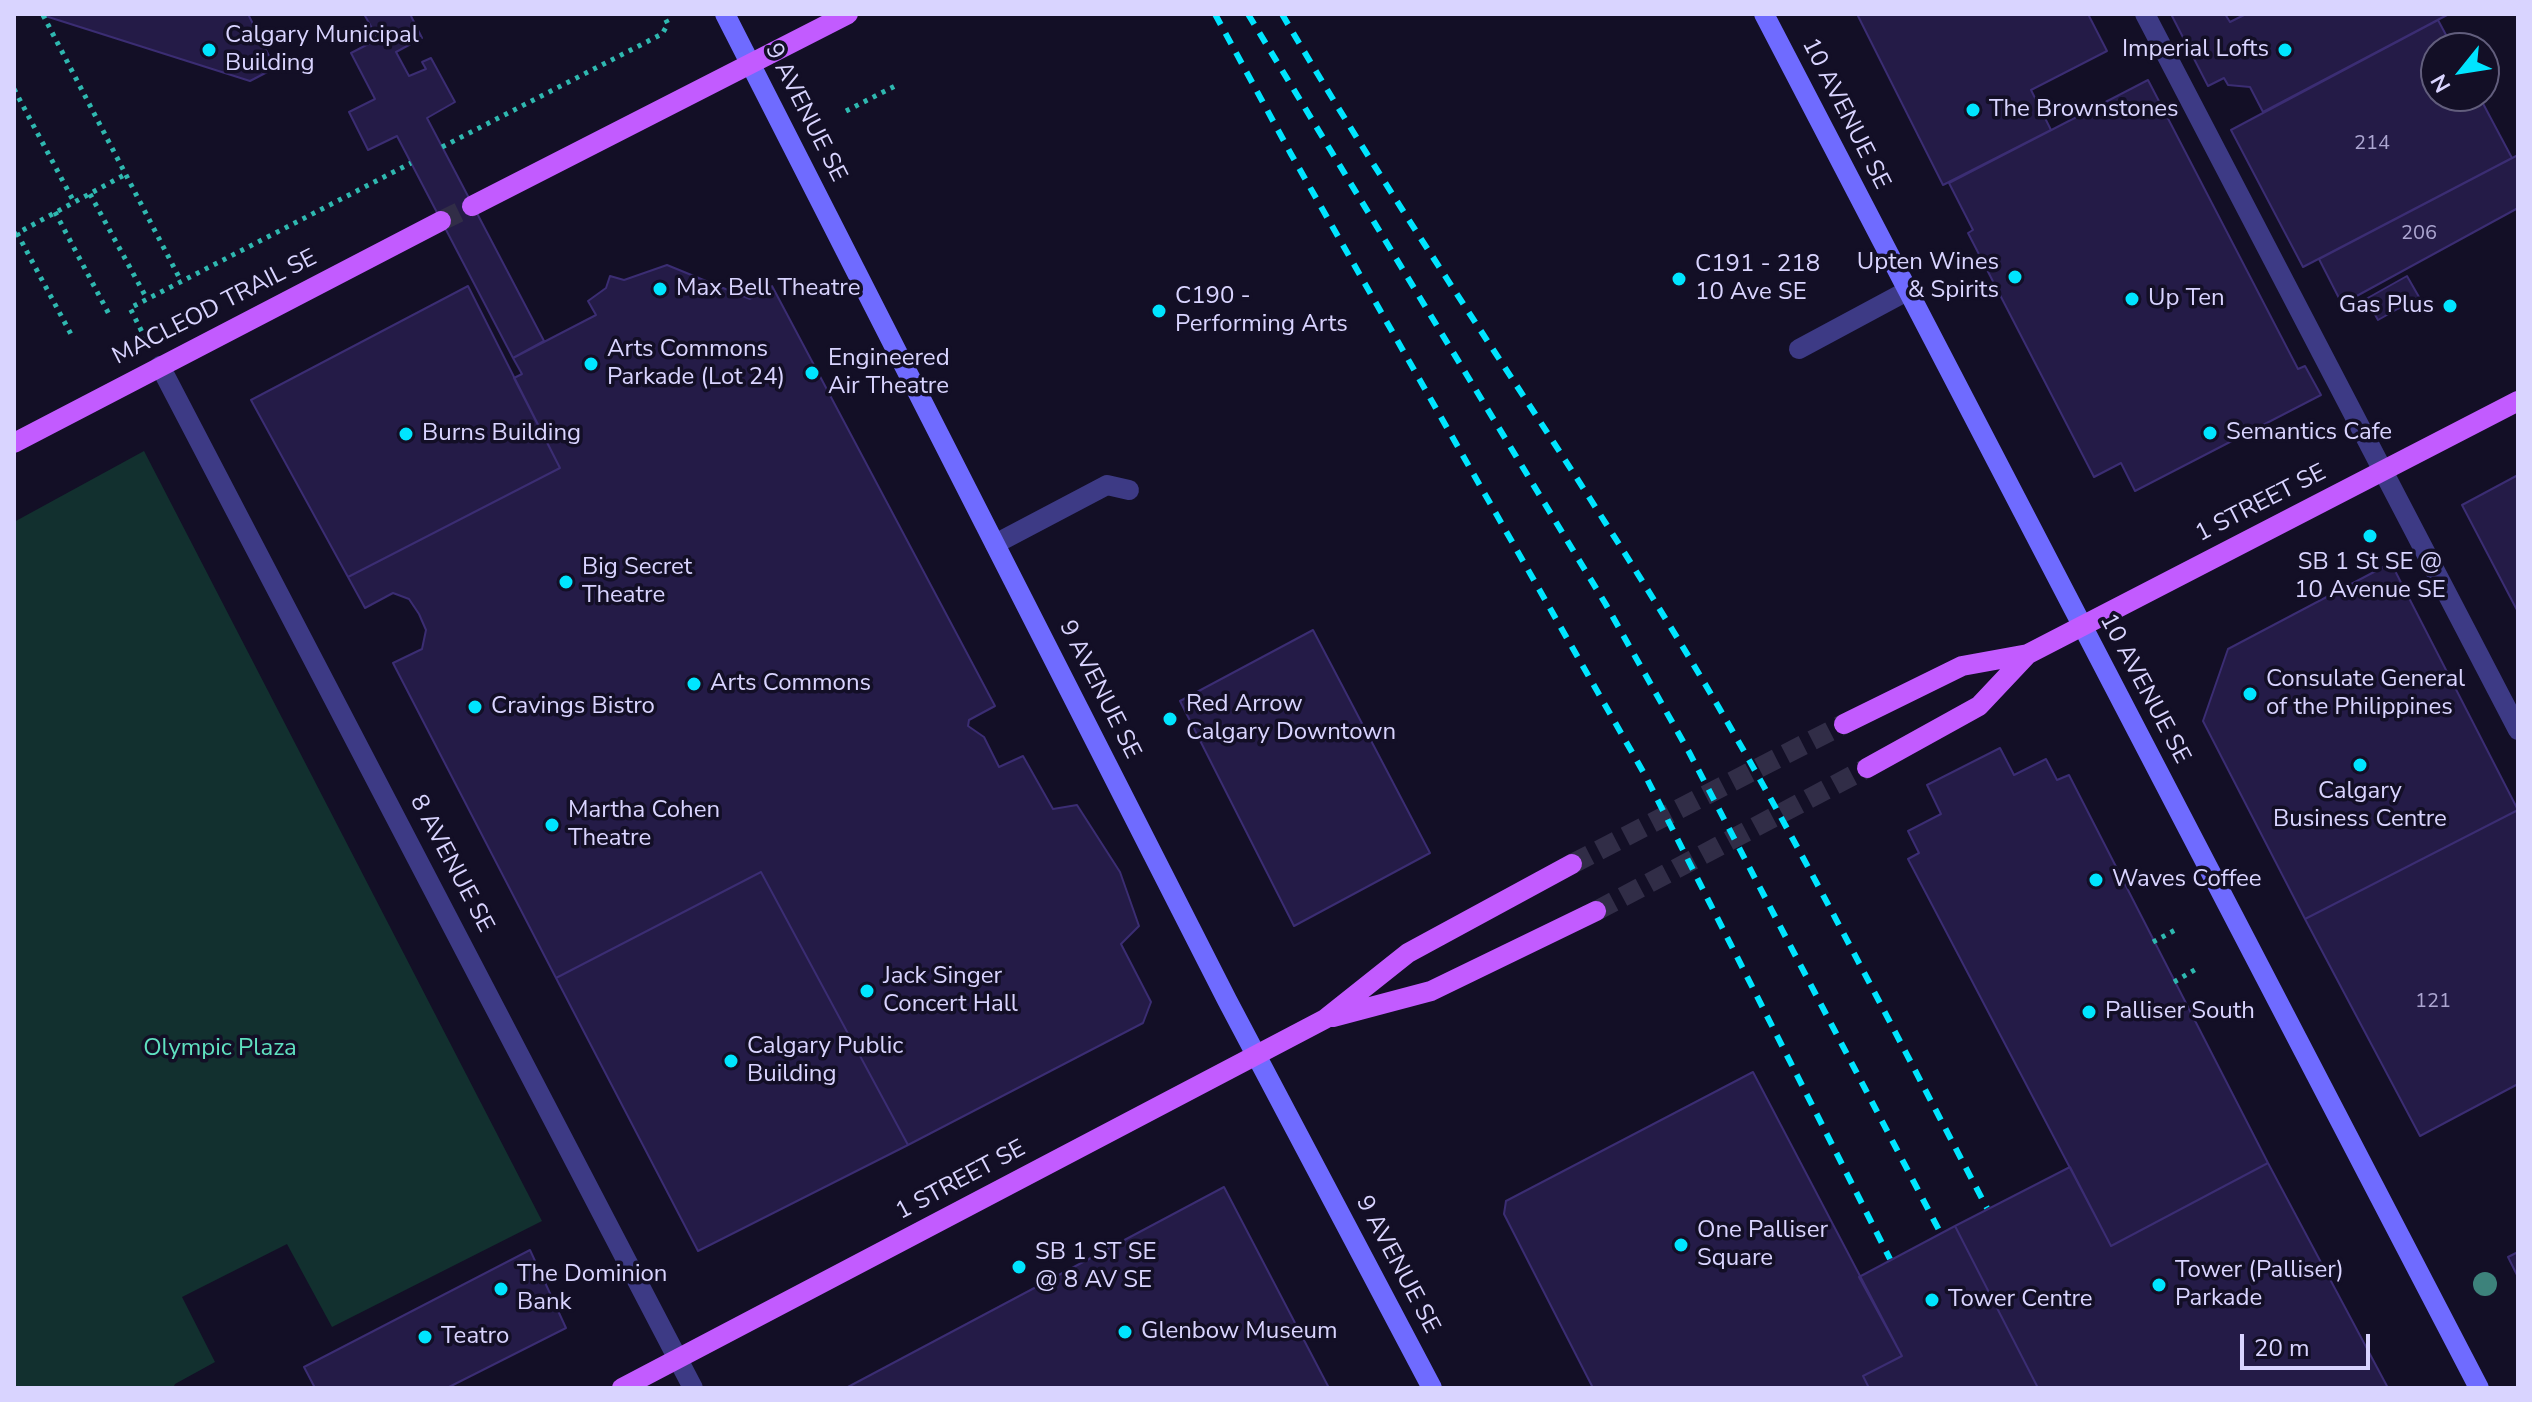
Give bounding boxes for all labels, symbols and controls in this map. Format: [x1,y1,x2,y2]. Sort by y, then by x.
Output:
place label: Calgary Municipal Building [225,22,419,78]
north arrow [2420,32,2500,112]
street label: 10 AVENUE SE [1795,34,1895,194]
place label: Imperial Lofts [2122,36,2269,64]
street label: 9 AVENUE SE [758,39,852,187]
marker: Calgary Municipal Building [200,41,218,59]
marker: Imperial Lofts [2276,41,2294,59]
text: N [2424,68,2458,98]
place label: The Brownstones [1989,96,2179,124]
marker: The Brownstones [1964,101,1982,119]
house number: 214 [2354,132,2390,156]
house number: 206 [2401,222,2437,246]
street label: MACLEOD TRAIL SE [108,244,322,372]
place label: Upten Wines & Spirits [1857,249,1999,305]
place label: C191 - 218 10 Ave SE [1695,251,1820,307]
marker: Upten Wines & Spirits [2006,268,2024,286]
marker: C191 - 218 10 Ave SE [1670,270,1688,288]
place label: Max Bell Theatre [676,275,861,303]
marker: Max Bell Theatre [651,280,669,298]
place label: C190 - Performing Arts [1175,283,1348,339]
place label: Up Ten [2148,285,2225,313]
marker: Up Ten [2123,290,2141,308]
place label: Gas Plus [2339,292,2434,320]
marker: Gas Plus [2441,297,2459,315]
marker: C190 - Performing Arts [1150,302,1168,320]
place label: Arts Commons Parkade (Lot 24) [607,336,785,392]
place label: Engineered Air Theatre [828,345,950,401]
marker: Arts Commons Parkade (Lot 24) [582,355,600,373]
marker: Engineered Air Theatre [803,364,821,382]
place label: Semantics Cafe [2226,419,2392,447]
place label: Burns Building [422,420,581,448]
marker: Semantics Cafe [2201,424,2219,442]
marker: Burns Building [397,425,415,443]
street label: 1 STREET SE [2191,459,2331,549]
marker: SB 1 St SE @ 10 Avenue SE [2361,527,2379,545]
place label: SB 1 St SE @ 10 Avenue SE [2294,549,2446,605]
place label: Big Secret Theatre [582,554,692,610]
marker: Big Secret Theatre [557,573,575,591]
street label: 10 AVENUE SE [2092,609,2196,769]
street label: 9 AVENUE SE [1052,616,1146,764]
place label: Consulate General of the Philippines [2266,666,2465,722]
place label: Arts Commons [710,670,871,698]
marker: Arts Commons [685,675,703,693]
marker: Consulate General of the Philippines [2241,685,2259,703]
place label: Red Arrow Calgary Downtown [1186,691,1396,747]
place label: Cravings Bistro [491,693,655,721]
marker: Cravings Bistro [466,698,484,716]
marker: Red Arrow Calgary Downtown [1161,710,1179,728]
marker: Calgary Business Centre [2351,756,2369,774]
place label: Calgary Business Centre [2273,778,2447,834]
street label: 8 AVENUE SE [403,790,499,938]
place label: Martha Cohen Theatre [568,797,720,853]
marker: Martha Cohen Theatre [543,816,561,834]
place label: Waves Coffee [2112,866,2262,894]
marker: Waves Coffee [2087,871,2105,889]
place label: Jack Singer Concert Hall [883,963,1018,1019]
marker: Jack Singer Concert Hall [858,982,876,1000]
house number: 121 [2415,990,2451,1014]
place label: Palliser South [2105,998,2255,1026]
marker: Palliser South [2080,1003,2098,1021]
place label: Calgary Public Building [747,1033,903,1089]
park label: Olympic Plaza [143,1035,297,1063]
marker: Calgary Public Building [722,1052,740,1070]
street label: 1 STREET SE [891,1135,1031,1227]
street label: 9 AVENUE SE [1349,1191,1445,1339]
place label: One Palliser Square [1697,1217,1828,1273]
marker: One Palliser Square [1672,1236,1690,1254]
place label: SB 1 ST SE @ 8 AV SE [1035,1239,1156,1295]
place label: Tower (Palliser) Parkade [2175,1257,2344,1313]
marker: SB 1 ST SE @ 8 AV SE [1010,1258,1028,1276]
place label: The Dominion Bank [517,1261,667,1317]
marker: Tower (Palliser) Parkade [2150,1276,2168,1294]
marker: The Dominion Bank [492,1280,510,1298]
place label: Tower Centre [1948,1286,2093,1314]
marker: Tower Centre [1923,1291,1941,1309]
place label: Glenbow Museum [1141,1318,1338,1346]
scale bar [2244,1318,2374,1368]
place label: Teatro [441,1323,509,1351]
marker: Glenbow Museum [1116,1323,1134,1341]
marker: Teatro [416,1328,434,1346]
text: 20 m [2254,1332,2310,1364]

